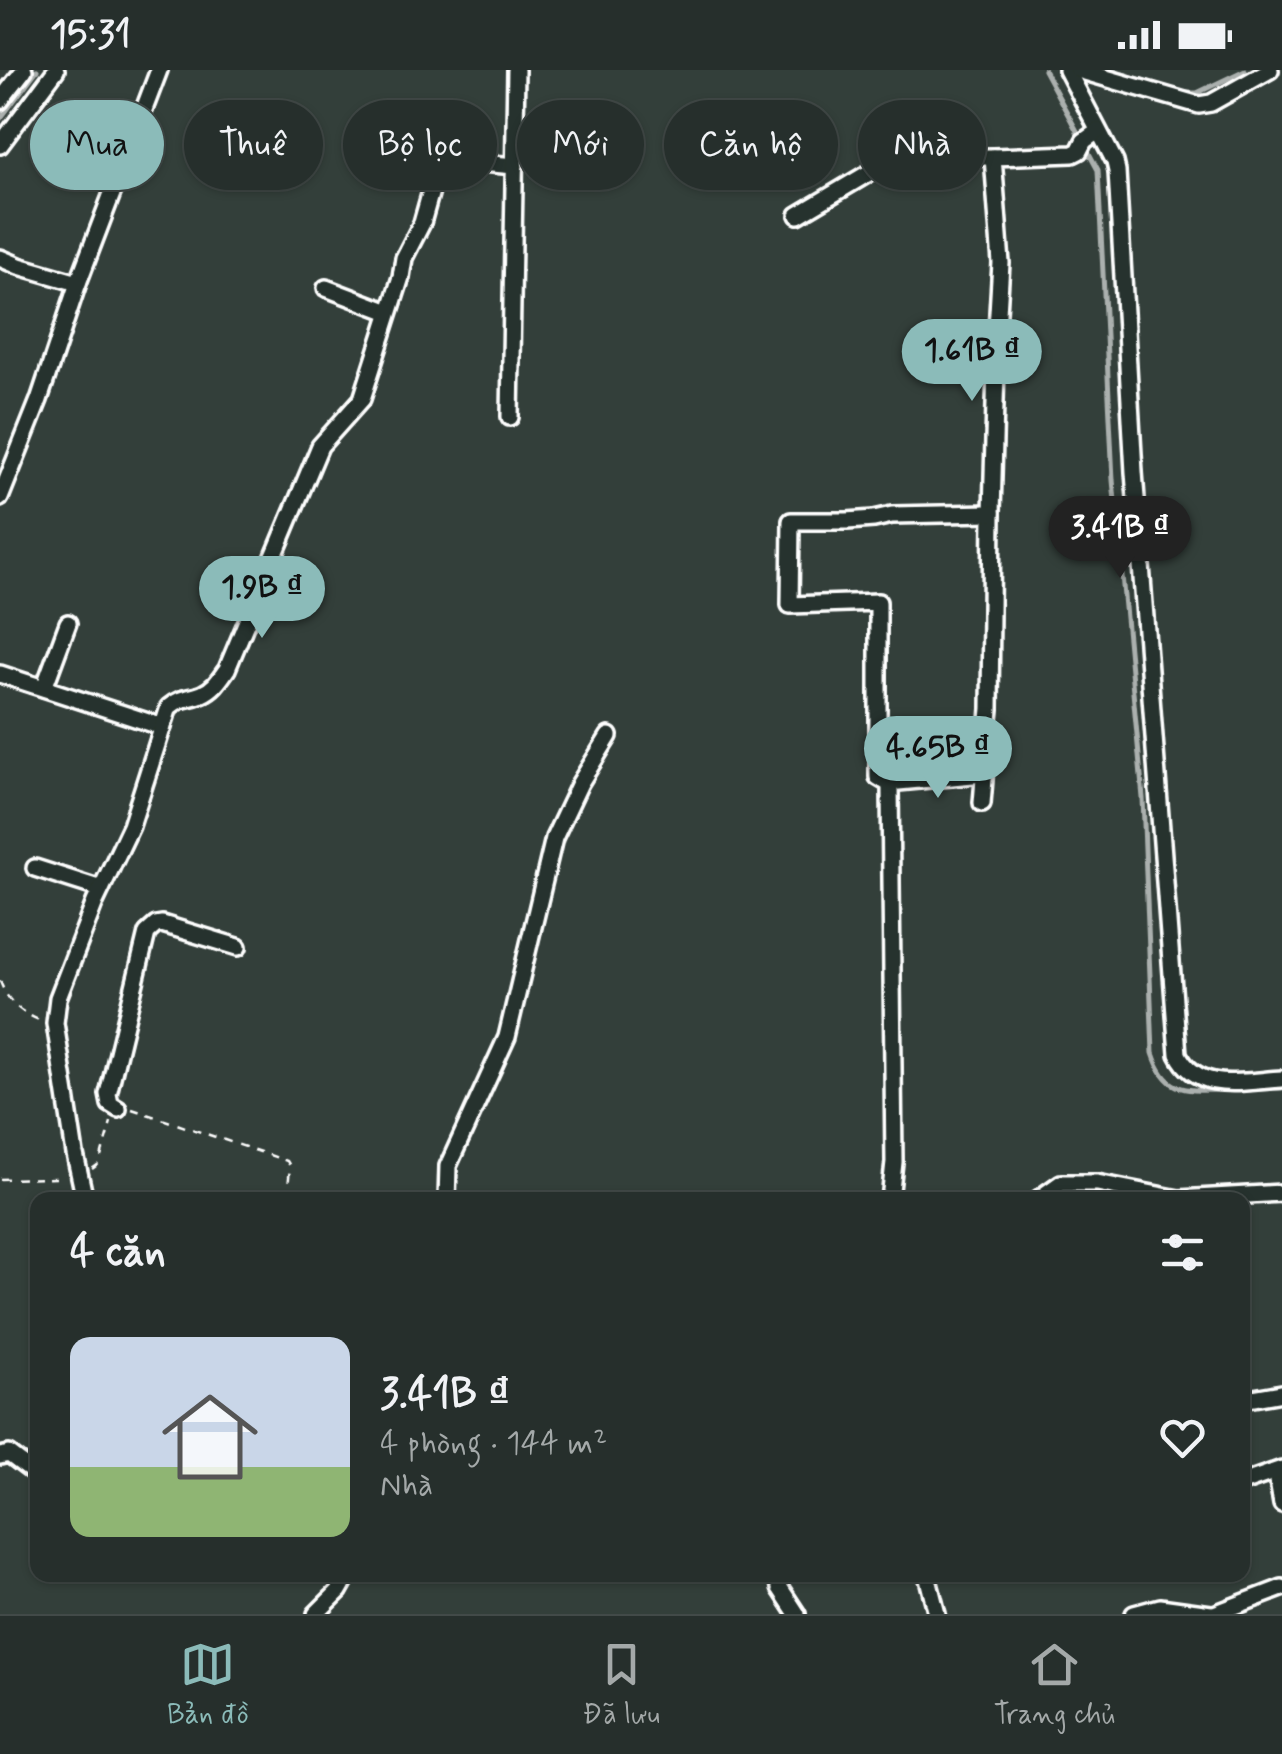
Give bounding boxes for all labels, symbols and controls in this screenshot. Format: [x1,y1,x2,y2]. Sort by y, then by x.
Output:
text: 15:31 [50,11,131,60]
chip: Mua [30,100,164,190]
chip: Thuê [184,100,323,190]
chip: Bộ lọc [343,100,497,190]
chip: Mới [517,100,644,190]
chip: Căn hộ [664,100,838,190]
chip: Nhà [858,100,986,190]
pin: 1.61B ₫ [880,319,1064,404]
text: 1.61B ₫ [924,330,1020,372]
pin: 3.41B ₫ [1028,496,1212,581]
text: 3.41B ₫ [1071,507,1169,549]
pin: 1.9B ₫ [181,556,343,641]
text: 1.9B ₫ [221,567,303,609]
pin: 4.65B ₫ [846,716,1030,801]
text: 4.65B ₫ [886,727,990,769]
text: 4 căn [70,1225,166,1280]
icon: filters [1155,1225,1210,1280]
text: 3.41B ₫ [380,1368,510,1423]
icon: home [150,1377,270,1497]
icon: heart [1155,1410,1210,1465]
text: 4 phòng · 144 m² [380,1423,607,1465]
text: Nhà [380,1465,433,1507]
tab: Bản đồ [167,1637,249,1734]
tab: Đã lưu [583,1637,660,1734]
tab: Trang chủ [994,1637,1115,1734]

